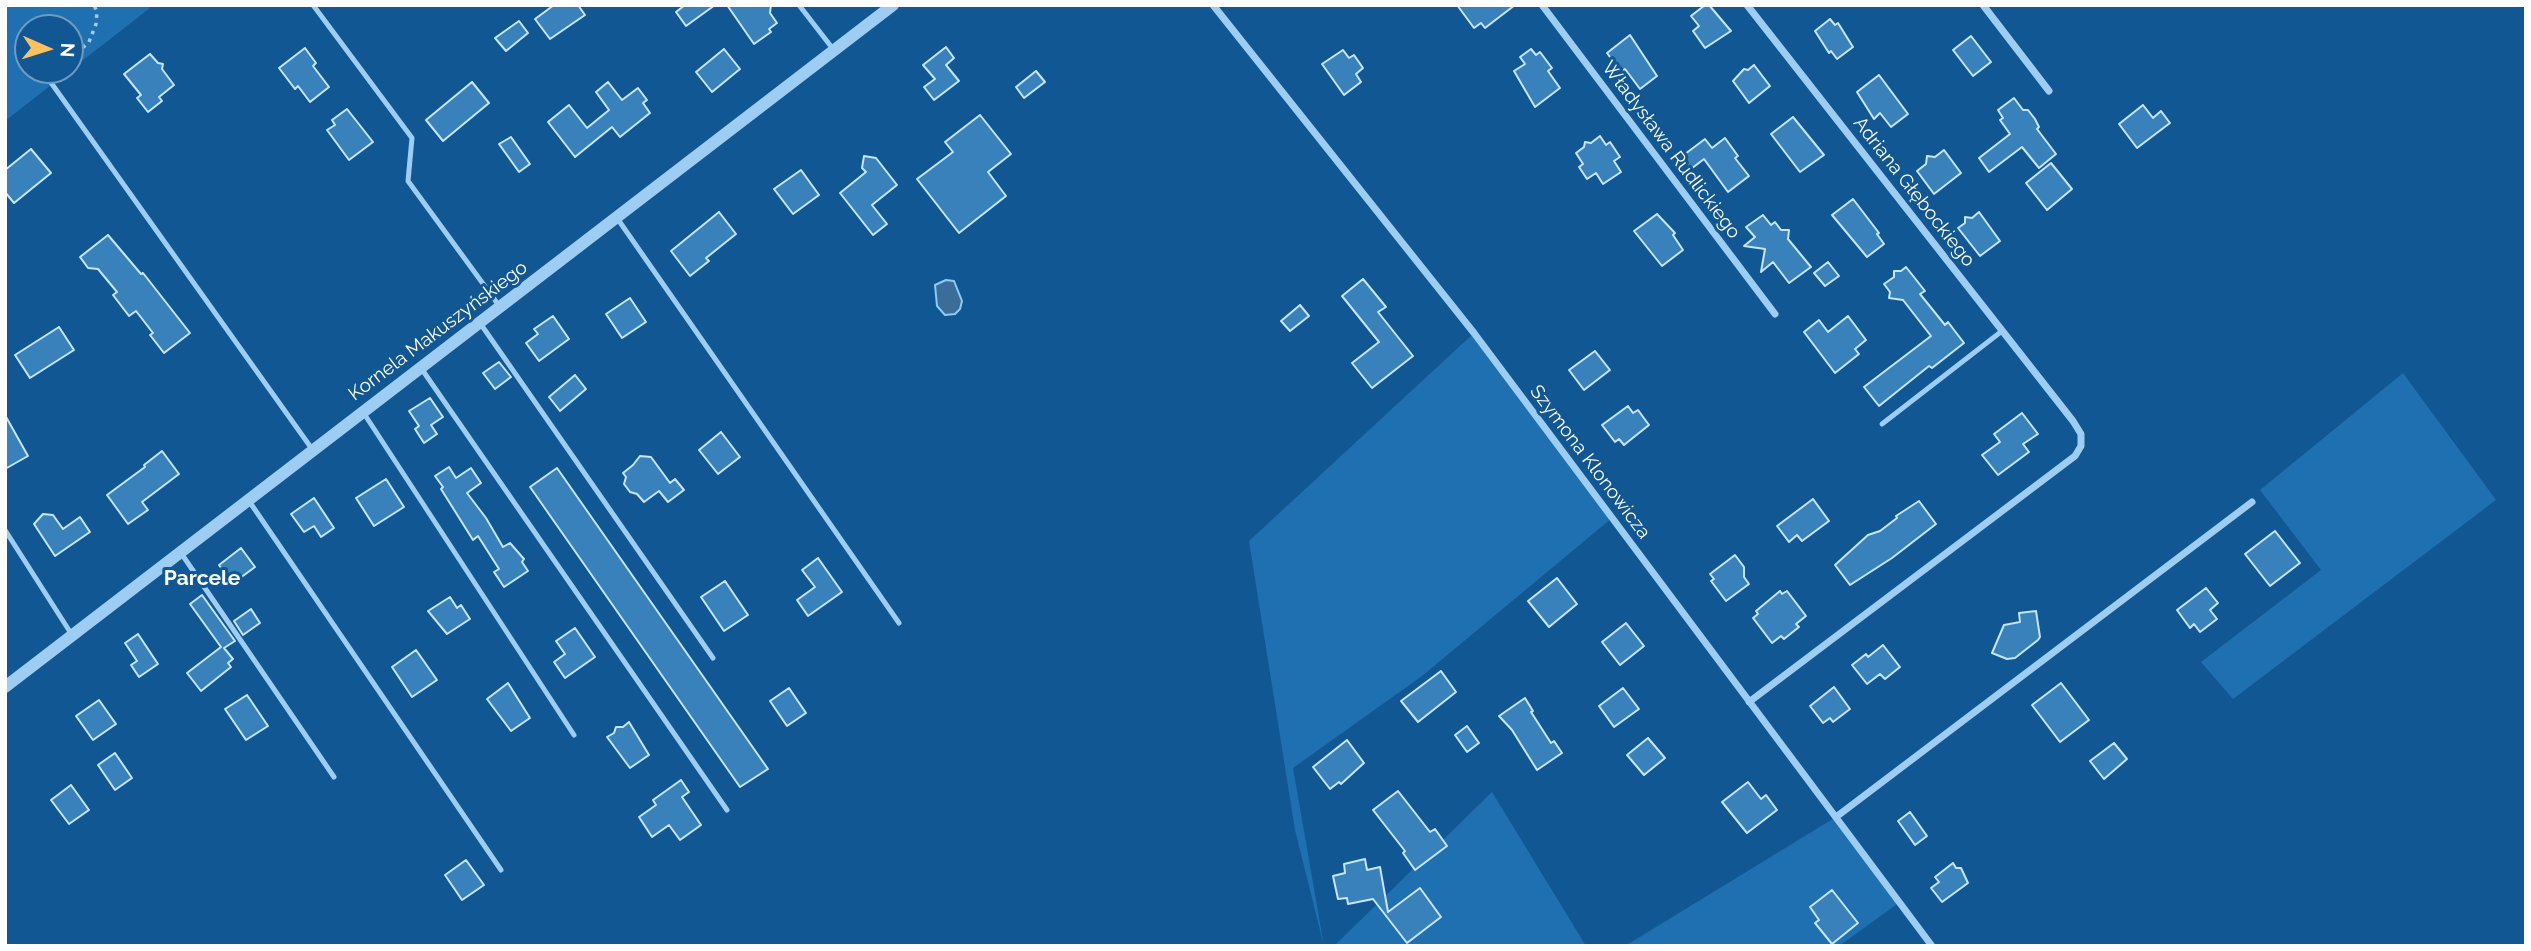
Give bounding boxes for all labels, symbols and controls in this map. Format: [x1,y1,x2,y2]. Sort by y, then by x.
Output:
north arrow [14,14,84,84]
text: N [57,42,79,58]
street label: Władysława Rudlickiego [1597,57,1745,243]
street label: Adriana Głębockiego [1848,112,1980,272]
street label: Kornela Makuszyńskiego [344,256,532,406]
street label: Szymona Klonowicza [1525,381,1655,543]
district label: Parcele [164,566,240,592]

